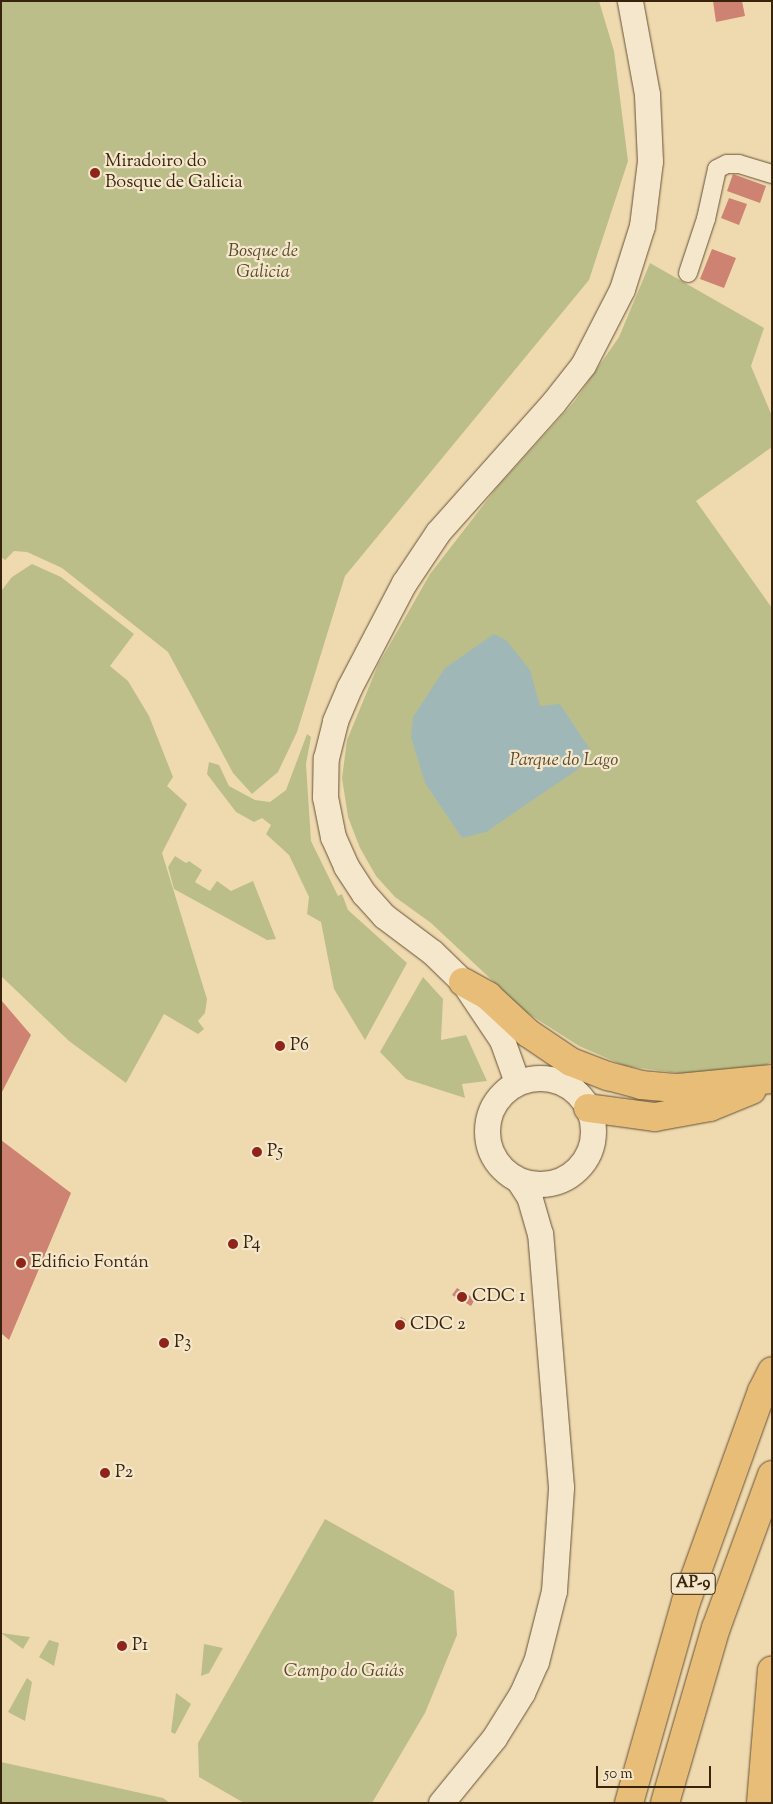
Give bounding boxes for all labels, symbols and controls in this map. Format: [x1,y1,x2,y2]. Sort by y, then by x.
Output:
place label: Miradoiro do Bosque de Galicia [105,152,243,194]
marker: Miradoiro do Bosque de Galicia [89,167,101,179]
park label: Bosque de Galicia [228,242,298,284]
park label: Parque do Lago [510,750,618,772]
place label: P6 [290,1035,309,1057]
marker: P6 [274,1040,286,1052]
place label: P5 [267,1141,283,1163]
marker: P5 [251,1146,263,1158]
place label: P4 [243,1233,261,1255]
marker: P4 [227,1238,239,1250]
place label: Edificio Fontán [31,1252,149,1274]
marker: Edificio Fontán [15,1257,27,1269]
place label: CDC 1 [472,1286,525,1308]
marker: CDC 1 [456,1291,468,1303]
place label: CDC 2 [410,1314,466,1336]
marker: CDC 2 [394,1319,406,1331]
place label: P3 [174,1332,191,1354]
marker: P3 [158,1337,170,1349]
place label: P2 [115,1462,133,1484]
marker: P2 [99,1467,111,1479]
road number: AP-9 [670,1570,716,1598]
place label: P1 [132,1635,148,1657]
marker: P1 [116,1640,128,1652]
park label: Campo do Gaiás [284,1661,404,1683]
scale bar [598,1756,713,1788]
text: 50 m [604,1764,633,1785]

